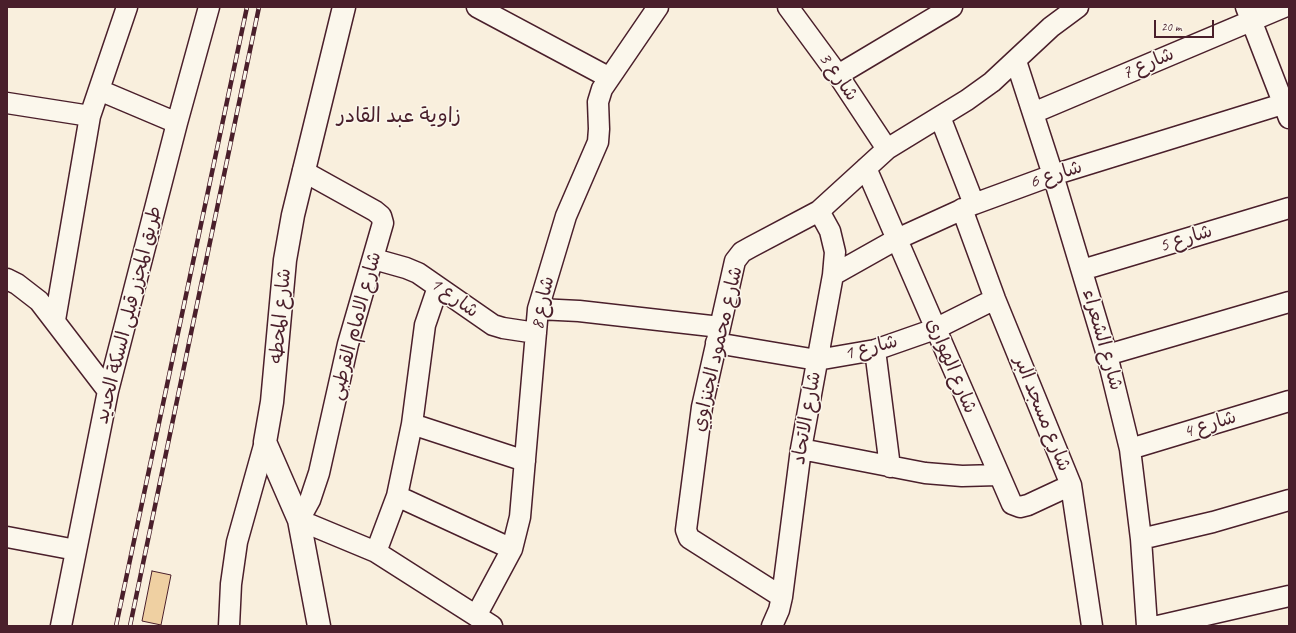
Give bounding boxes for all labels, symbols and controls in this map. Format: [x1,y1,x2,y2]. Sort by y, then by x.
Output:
scale bar [1156,12,1216,38]
text: 20 m [1161,19,1181,35]
street label: شارع 7 [1119,43,1177,85]
street label: شارع 3 [813,48,863,106]
district label: زاوية عبد القادر [337,103,461,129]
street label: شارع 6 [1027,156,1085,194]
street label: طريق المجزر قبلى السكة الحديد [91,204,167,426]
street label: شارع 5 [1157,220,1215,258]
street label: شارع الامام القرطبى [325,249,387,403]
street label: شارع محمود الجنزاوي [688,264,748,434]
street label: شارع المحطه [265,267,297,365]
street label: شارع 1 [425,273,483,323]
street label: شارع 8 [526,274,560,332]
street label: شارع الشعراء [1077,287,1127,393]
street label: شارع الهوارى [921,315,981,417]
street label: شارع 1 [842,330,900,366]
street label: شارع مسجد البر [1009,353,1075,475]
street label: شارع الاتحاد [788,370,826,466]
street label: شارع 4 [1181,406,1239,444]

